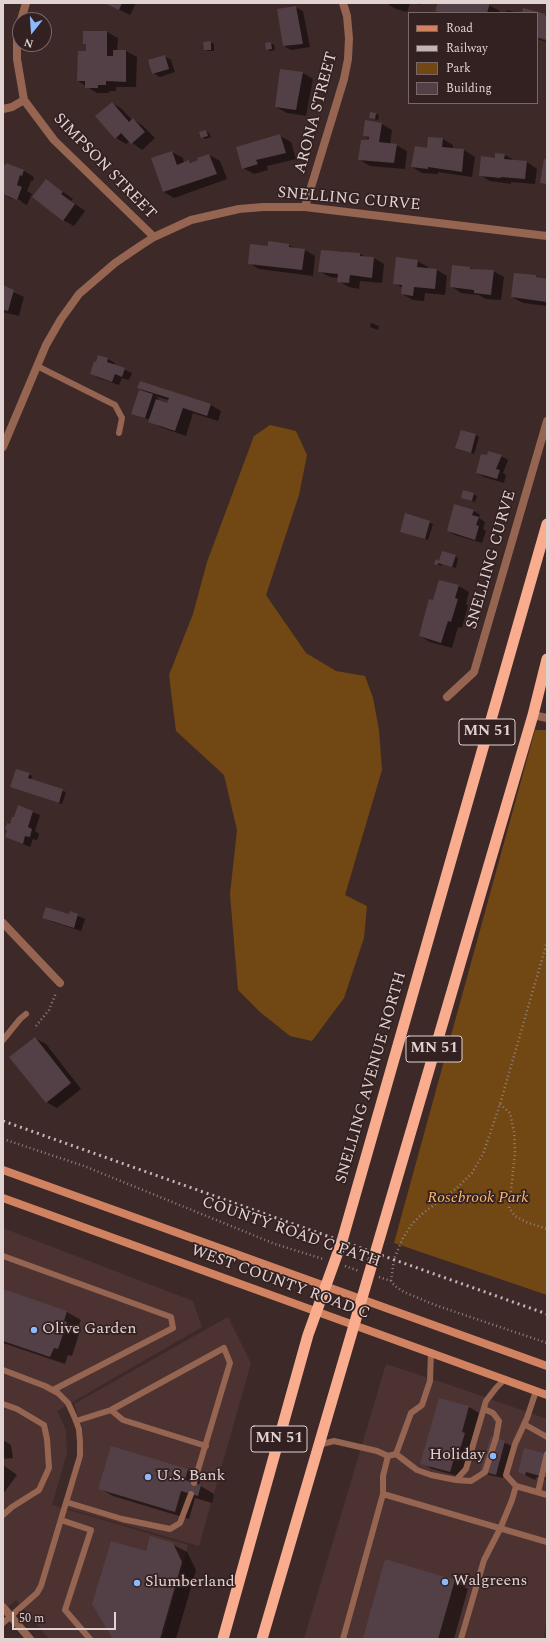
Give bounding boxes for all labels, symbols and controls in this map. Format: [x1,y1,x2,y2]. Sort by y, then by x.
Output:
north arrow [12,12,52,52]
legend [408,12,538,104]
text: Road [446,19,473,38]
text: N [22,34,35,52]
text: Railway [446,39,488,58]
street label: ARONA STREET [292,50,342,176]
text: Park [446,59,471,78]
text: Building [446,79,492,98]
street label: SIMPSON STREET [48,110,160,224]
street label: SNELLING CURVE [277,184,421,216]
street label: SNELLING CURVE [463,488,521,632]
road number: MN 51 [459,719,515,745]
street label: SNELLING AVENUE NORTH [333,970,411,1186]
road number: MN 51 [406,1036,462,1062]
park label: Rosebrook Park [427,1189,529,1209]
street label: COUNTY ROAD C PATH [199,1193,383,1273]
street label: WEST COUNTY ROAD C [188,1242,372,1324]
place label: Olive Garden [42,1320,137,1340]
marker: Olive Garden [29,1325,39,1335]
road number: MN 51 [251,1426,307,1452]
place label: Holiday [429,1446,485,1466]
marker: Holiday [488,1451,498,1461]
place label: U.S. Bank [156,1467,225,1487]
marker: U.S. Bank [143,1472,153,1482]
place label: Walgreens [453,1572,527,1592]
place label: Slumberland [145,1573,235,1593]
marker: Walgreens [440,1577,450,1587]
marker: Slumberland [132,1578,142,1588]
scale bar [14,1604,118,1630]
text: 50 m [19,1609,44,1628]

